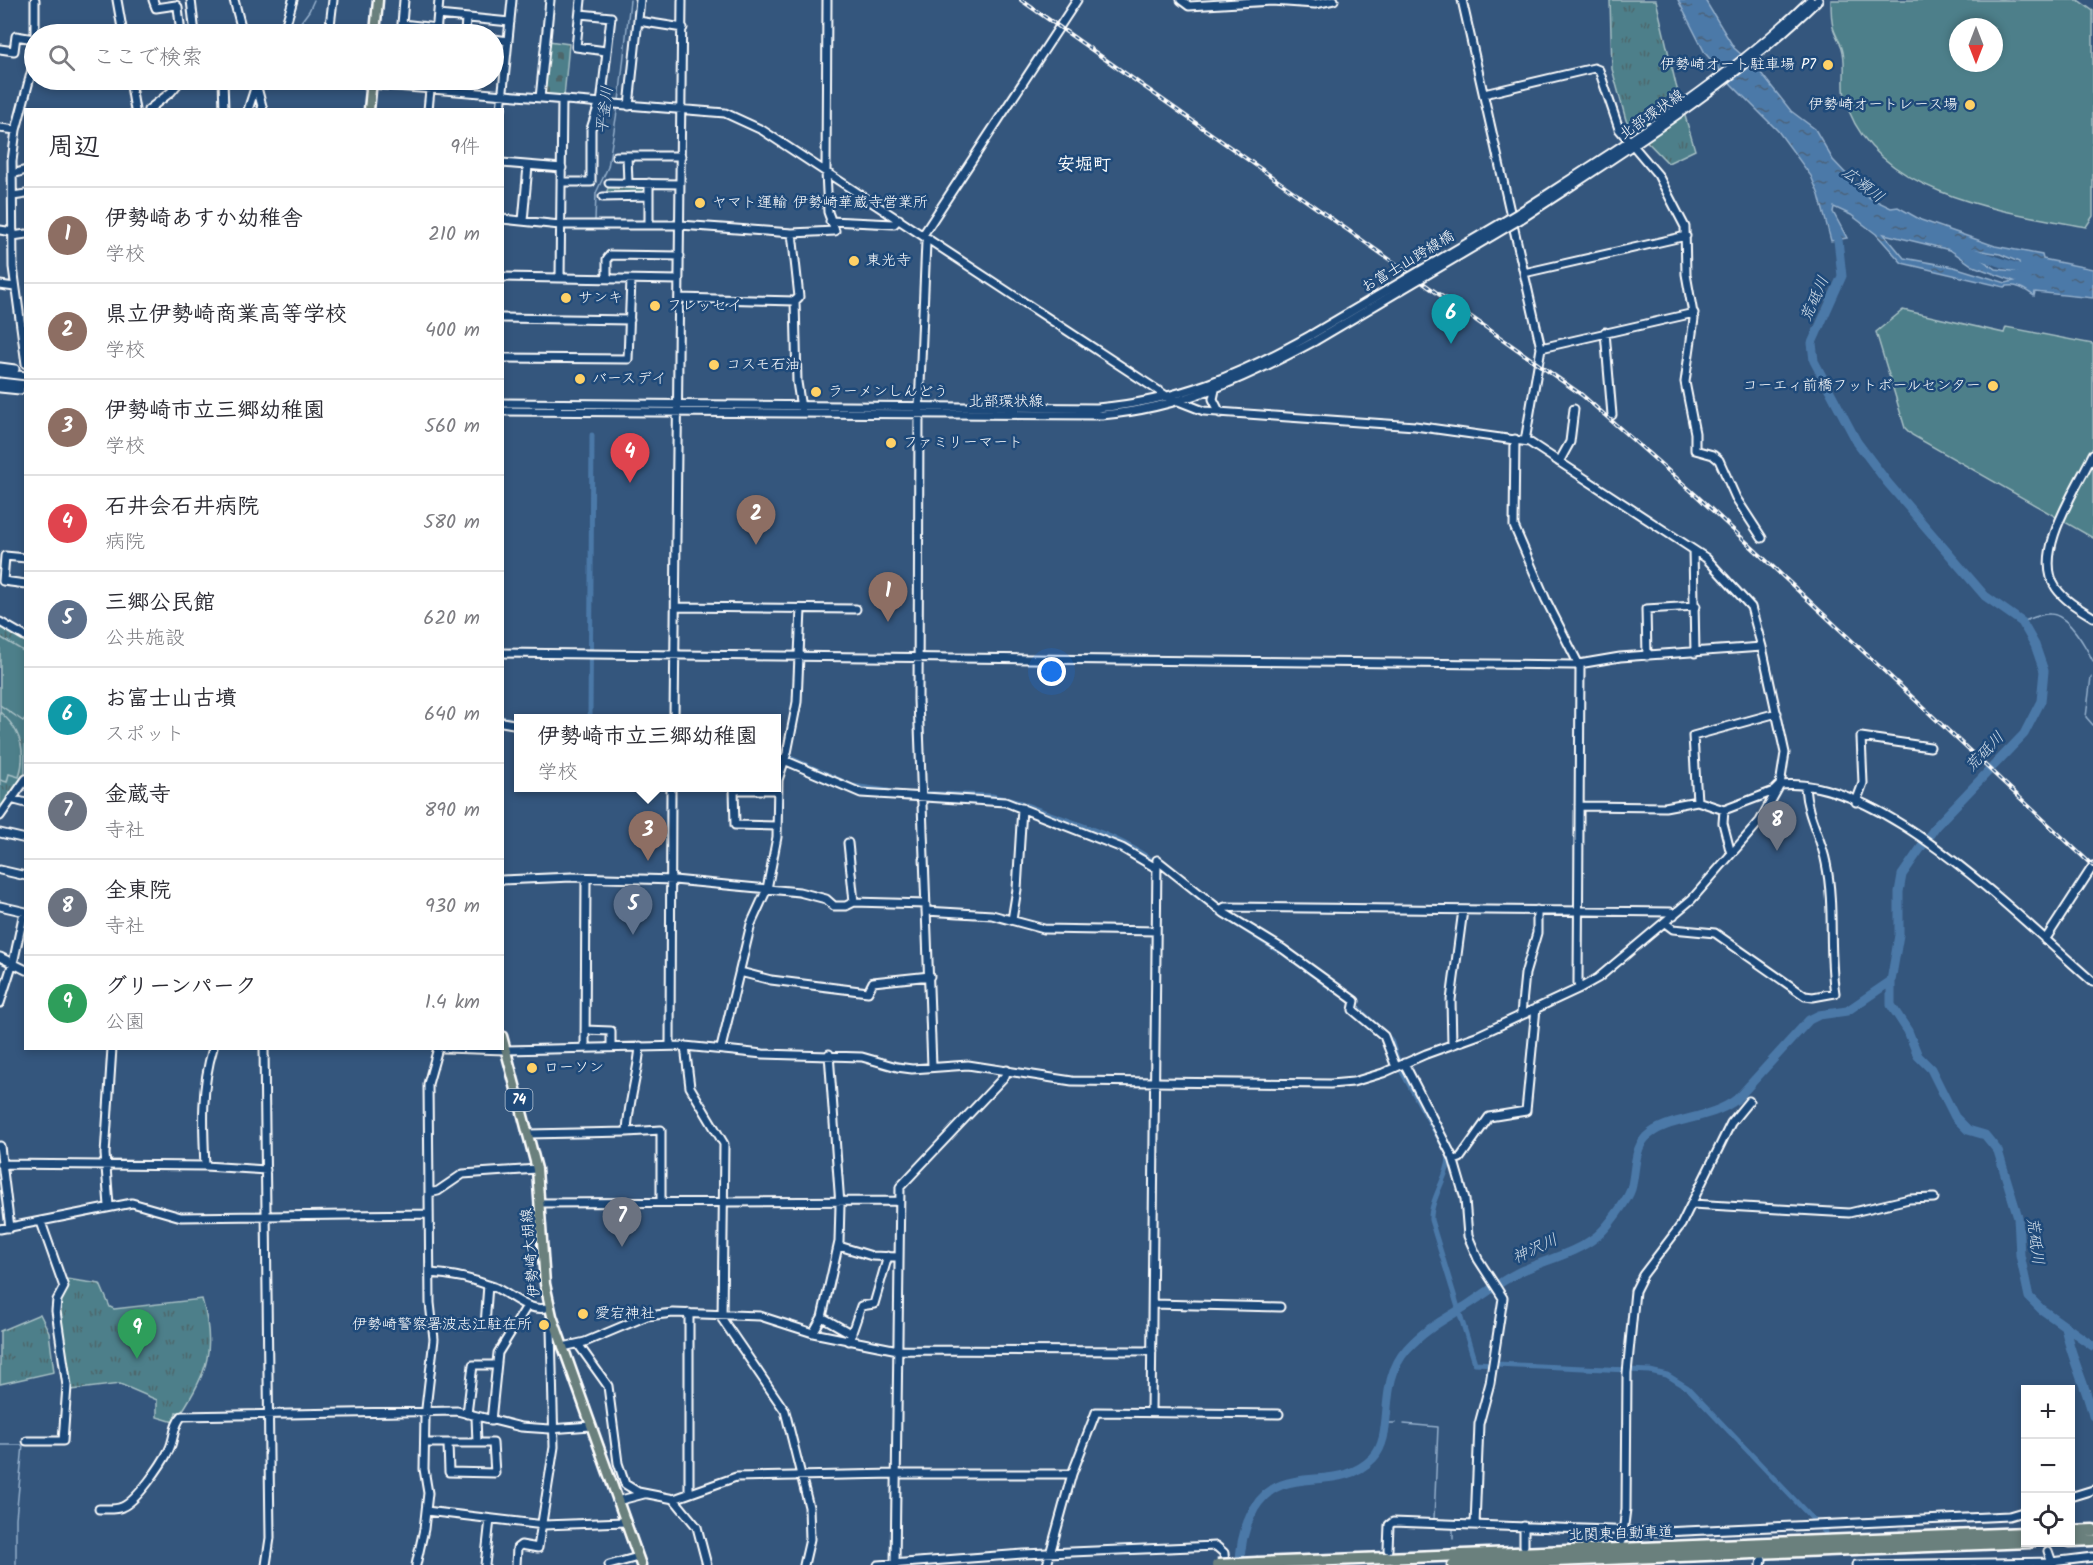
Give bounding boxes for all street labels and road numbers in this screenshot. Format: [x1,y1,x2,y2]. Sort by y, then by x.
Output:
street label: 北部環状線 [1614,84,1690,146]
street label: お富士山跨線橋 [1357,225,1459,299]
street label: 北部環状線 [968,390,1044,414]
road number: 74 [506,1089,532,1111]
street label: 伊勢崎大胡線 [515,1207,547,1299]
street label: 北関東自動車道 [1568,1520,1674,1548]

